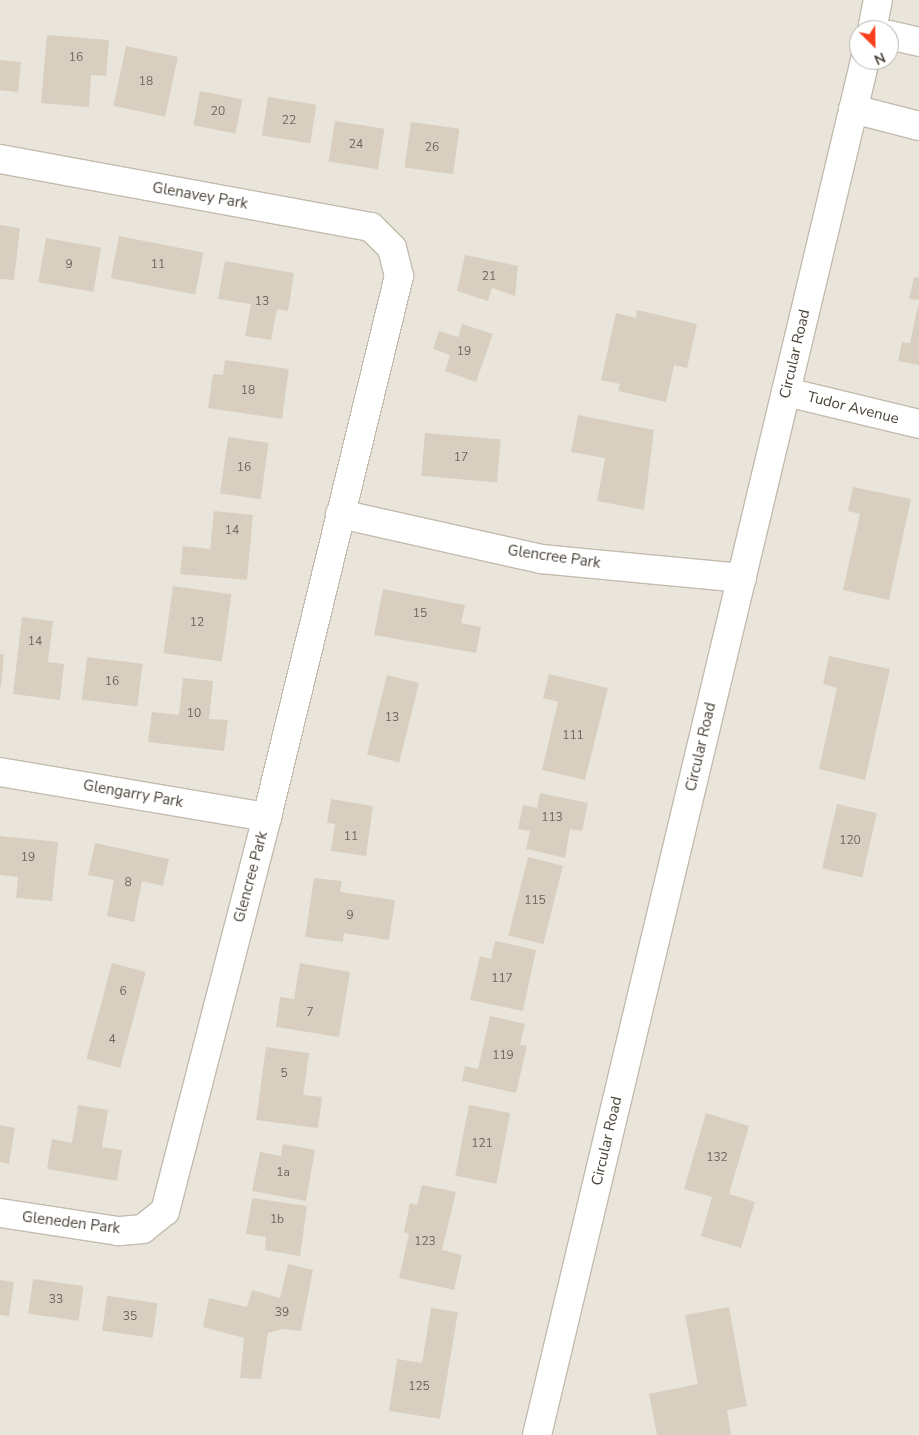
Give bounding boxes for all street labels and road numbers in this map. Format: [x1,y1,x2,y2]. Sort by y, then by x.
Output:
street label: Glenavey Park [151,179,249,213]
street label: Circular Road [776,308,814,400]
street label: Tudor Avenue [805,388,901,428]
street label: Glencree Park [506,542,602,572]
street label: Circular Road [682,701,720,793]
street label: Glengarry Park [82,776,184,812]
street label: Glencree Park [230,829,272,925]
street label: Circular Road [588,1095,626,1187]
street label: Gleneden Park [21,1208,121,1238]

